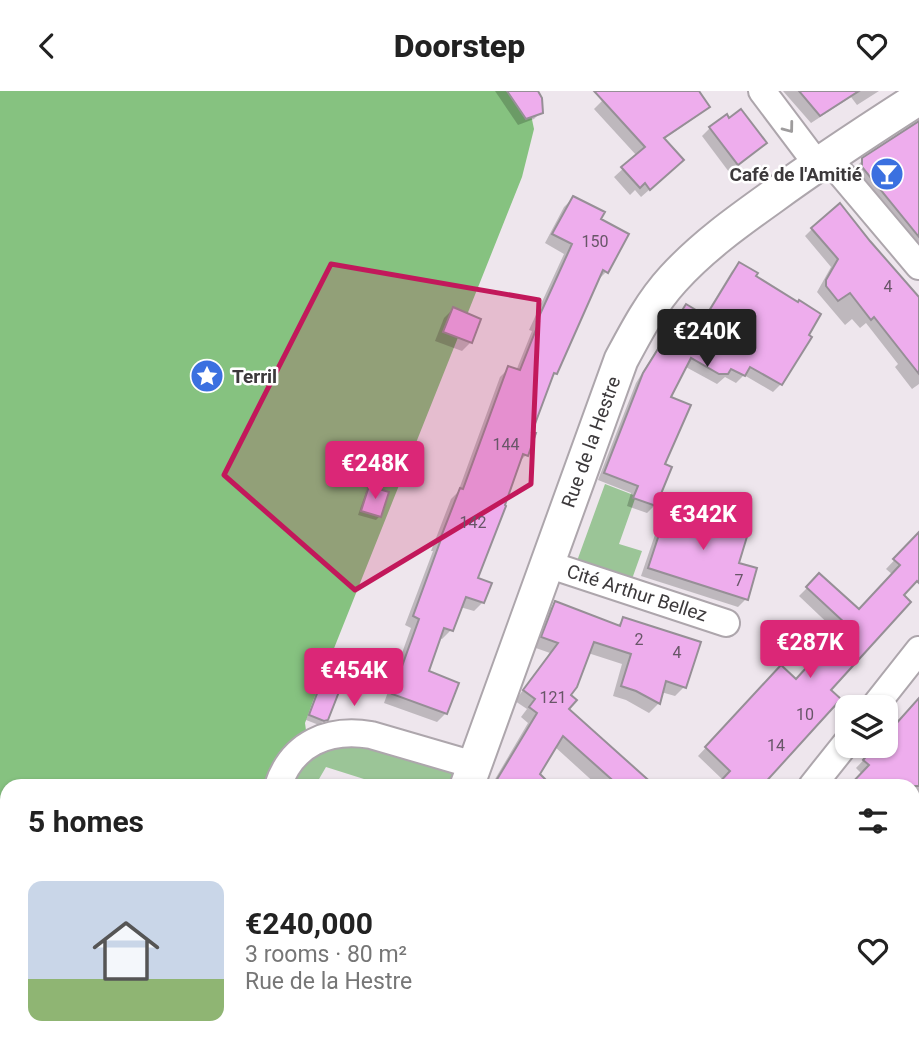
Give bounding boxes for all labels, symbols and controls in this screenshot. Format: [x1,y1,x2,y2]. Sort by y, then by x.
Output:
icon: back [28,27,66,65]
text: Doorstep [394,27,525,65]
icon: heart [853,27,891,65]
one-way arrow [781,120,794,132]
bar icon: Café de l'Amitié [868,155,906,193]
place label: Café de l'Amitié [730,163,862,186]
house number: 150 [582,232,608,251]
house number: 4 [884,277,893,296]
pin: €240K [658,309,756,369]
text: €240K [673,318,741,345]
place icon: Terril [188,357,226,395]
place label: Terril [232,365,277,388]
street label: Rue de la Hestre [557,373,625,511]
house number: 144 [493,435,519,454]
pin: €248K [326,441,424,501]
text: €248K [341,450,409,477]
pin: €342K [654,493,752,552]
text: €342K [669,501,737,528]
house number: 142 [460,513,486,532]
street label: Cité Arthur Bellez [564,559,710,627]
house number: 7 [735,571,744,590]
pin: €287K [761,621,859,680]
text: €287K [776,629,844,656]
house number: 2 [635,630,644,649]
house number: 4 [673,643,682,662]
pin: €454K [305,649,403,708]
text: €454K [320,657,388,684]
house number: 121 [540,688,566,707]
map controls [835,695,898,758]
button: layers [835,695,898,758]
house number: 10 [796,705,814,724]
house number: 14 [767,736,785,755]
icon: filters [854,802,892,840]
text: 5 homes [28,804,144,839]
text: €240,000 [245,906,373,941]
icon: home [84,909,168,993]
icon: heart [854,932,892,970]
text: 3 rooms · 80 m² [245,941,407,968]
text: Rue de la Hestre [245,968,412,995]

